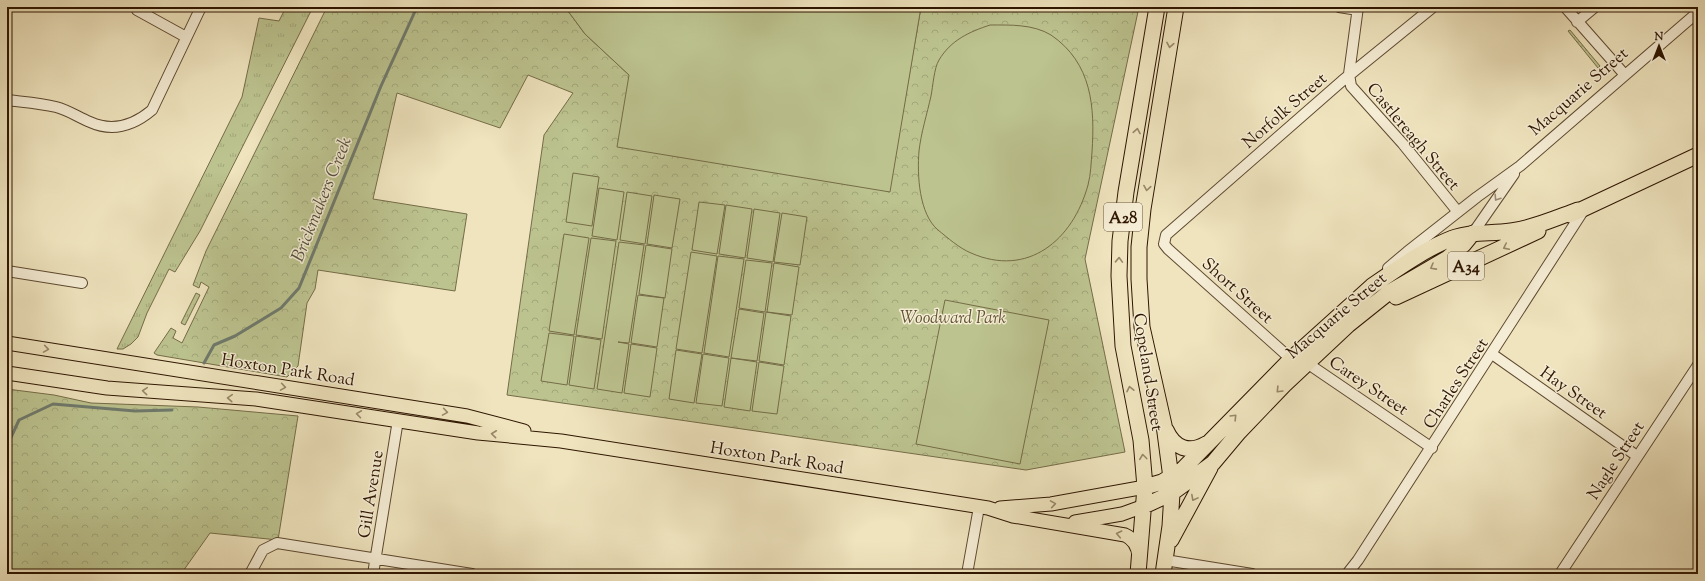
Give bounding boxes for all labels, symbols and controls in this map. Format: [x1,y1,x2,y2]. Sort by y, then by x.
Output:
north arrow [1639,26,1679,66]
text: N [1654,29,1664,45]
one-way arrow [1166,42,1175,49]
street label: Macquarie Street [1525,43,1634,142]
street label: Norfolk Street [1238,68,1333,155]
street label: Castlereagh Street [1360,78,1465,196]
one-way arrow [1132,128,1141,134]
water label: Brickmakers Creek [286,133,360,266]
one-way arrow [1143,184,1151,191]
one-way arrow [1494,194,1502,201]
road number: A28 [1104,203,1142,231]
one-way arrow [1503,242,1510,250]
road number: A34 [1448,252,1484,280]
street label: Short Street [1196,253,1278,330]
one-way arrow [1115,257,1124,263]
one-way arrow [1430,263,1437,270]
street label: Macquarie Street [1282,267,1393,366]
park label: Woodward Park [900,307,1006,331]
street label: Copeland Street [1126,312,1168,433]
street label: Charles Street [1418,334,1495,434]
one-way arrow [42,344,49,353]
street label: Hoxton Park Road [219,349,357,393]
street label: Carey Street [1323,351,1412,422]
street label: Hay Street [1534,362,1611,426]
one-way arrow [280,382,286,391]
one-way arrow [1276,385,1284,393]
one-way arrow [1127,386,1135,392]
one-way arrow [142,387,148,396]
one-way arrow [227,393,233,402]
one-way arrow [442,407,448,416]
one-way arrow [356,410,362,419]
one-way arrow [1230,414,1237,422]
street label: Nagle Street [1582,417,1651,505]
one-way arrow [491,430,497,439]
street label: Hoxton Park Road [708,437,846,481]
street label: Gill Avenue [353,449,391,540]
one-way arrow [1139,454,1148,460]
one-way arrow [1191,494,1199,501]
one-way arrow [1050,500,1056,509]
one-way arrow [1116,530,1122,538]

